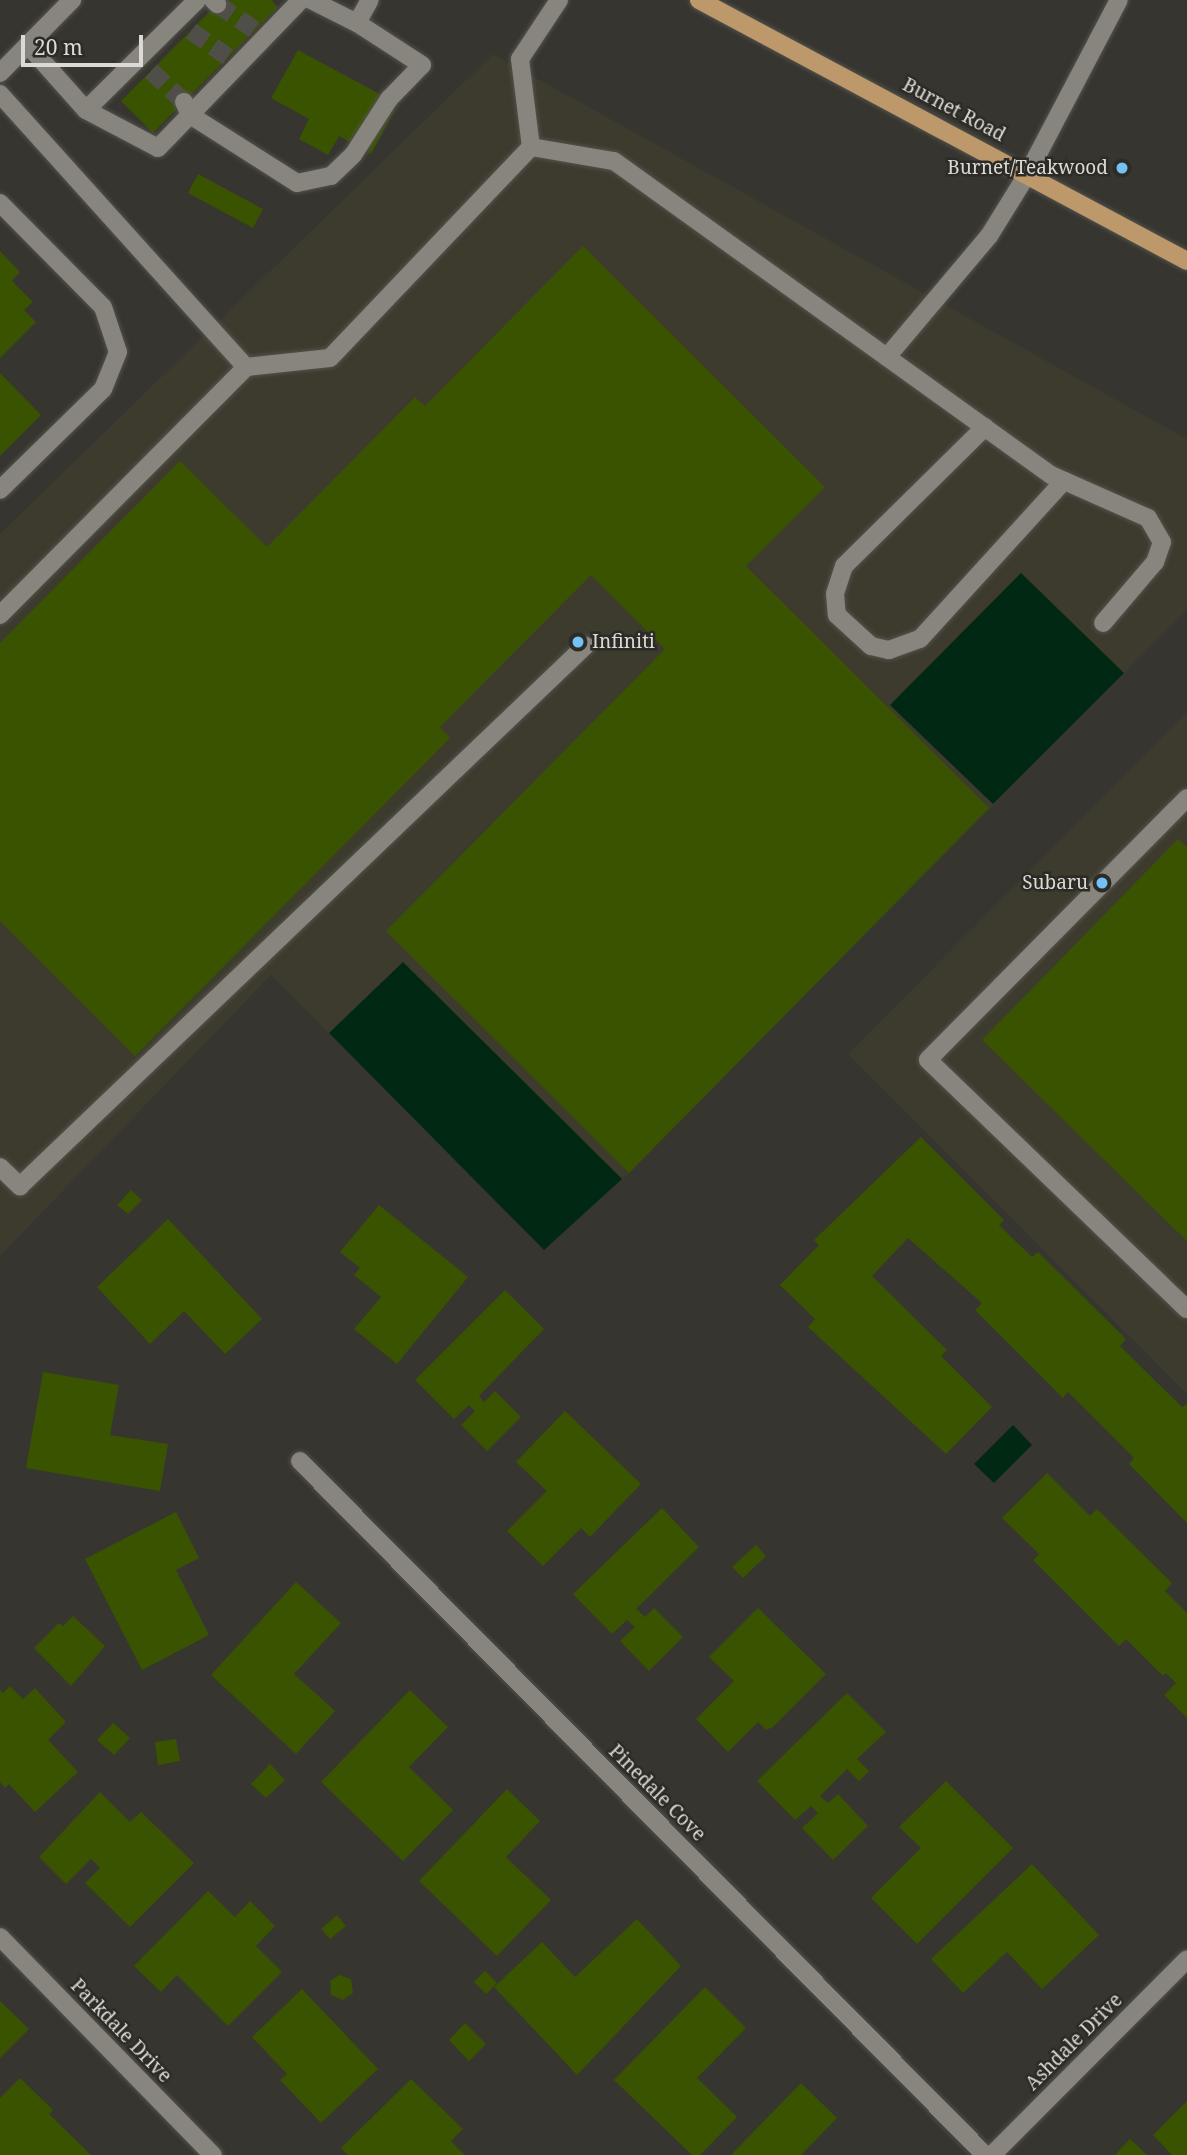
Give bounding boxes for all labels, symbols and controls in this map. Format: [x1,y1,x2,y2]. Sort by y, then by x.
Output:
scale bar [24,21,147,65]
text: 20 m [34,33,83,61]
street label: Burnet Road [899,73,1009,147]
place label: Burnet/Teakwood [947,157,1108,179]
marker: Burnet/Teakwood [1114,160,1130,176]
place label: Infiniti [592,631,655,653]
marker: Infiniti [570,634,586,650]
place label: Subaru [1022,872,1088,894]
marker: Subaru [1094,875,1110,891]
street label: Pinedale Cove [604,1740,710,1846]
street label: Parkdale Drive [66,1974,176,2088]
street label: Ashdale Drive [1021,1989,1127,2095]

